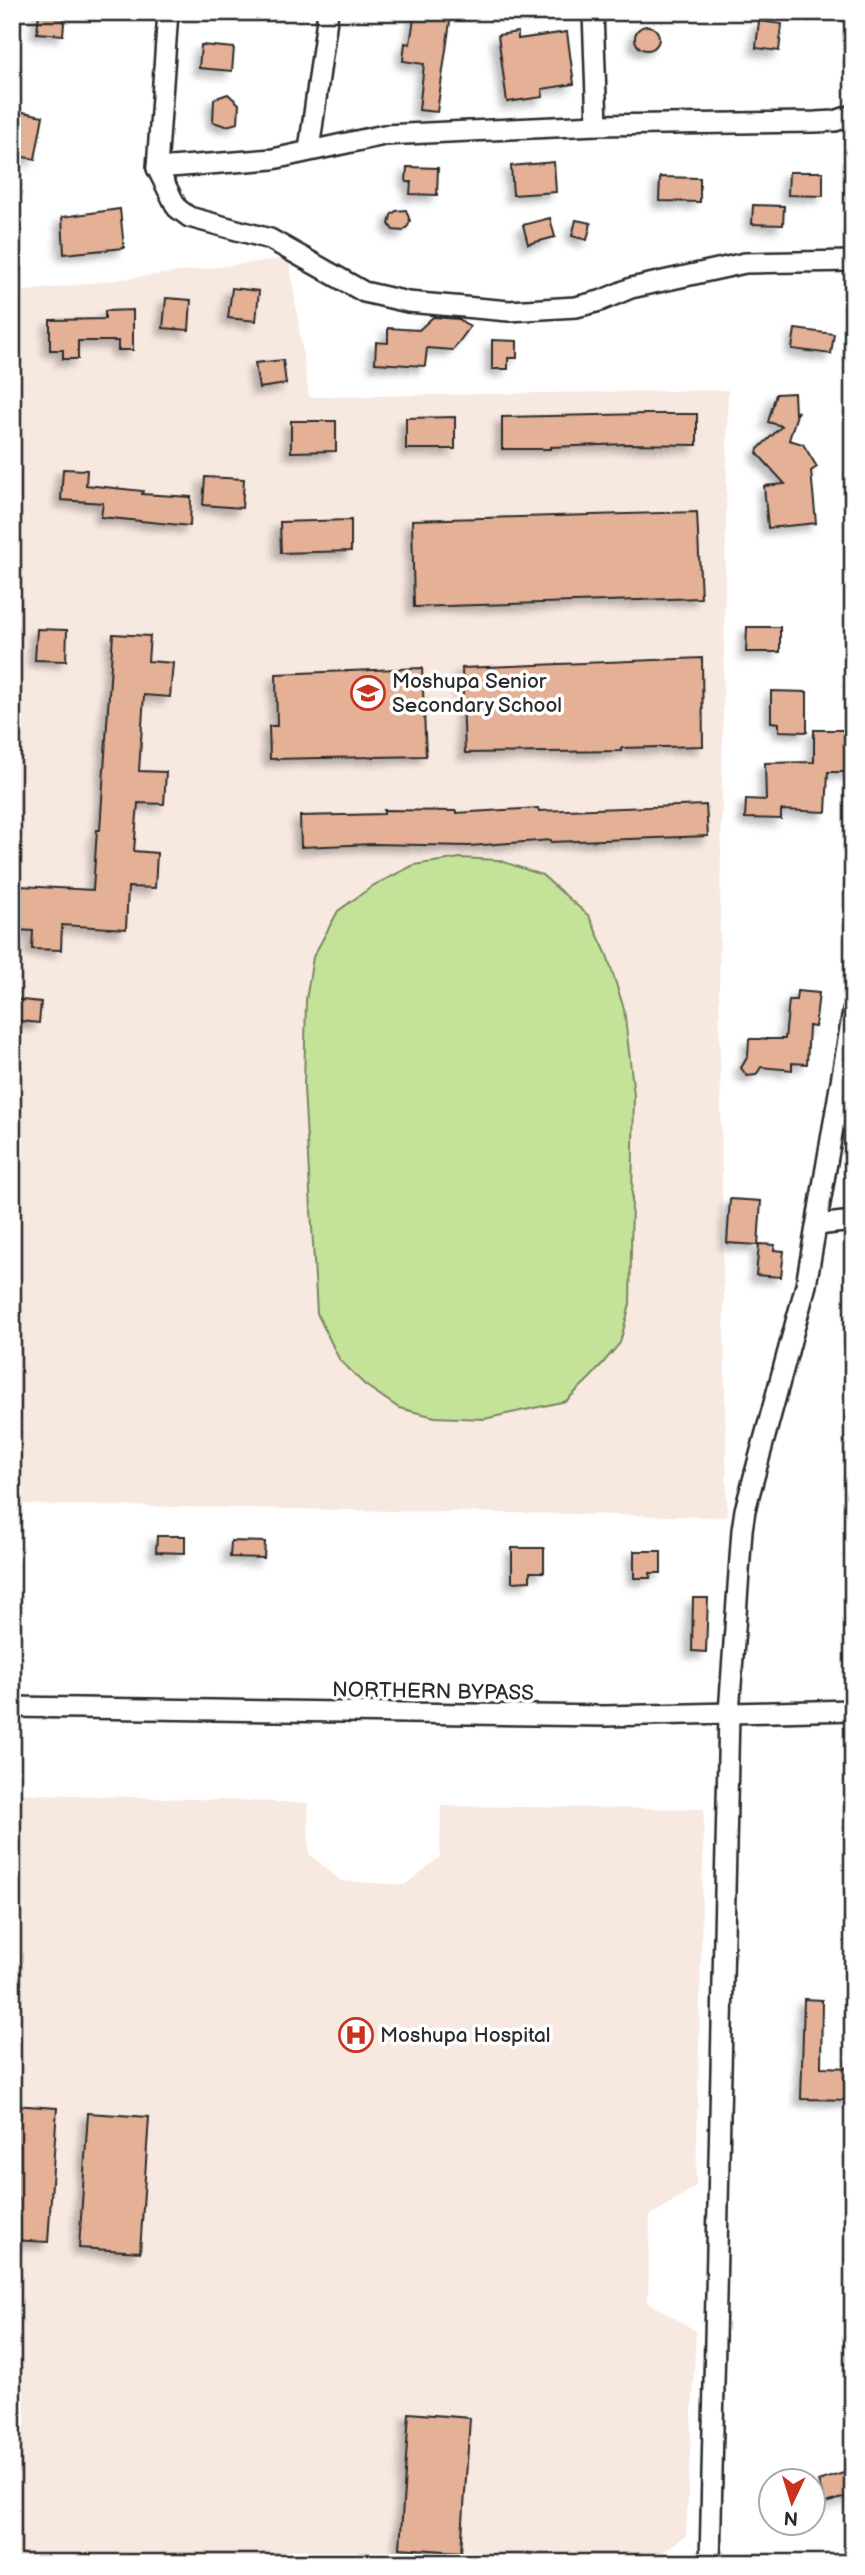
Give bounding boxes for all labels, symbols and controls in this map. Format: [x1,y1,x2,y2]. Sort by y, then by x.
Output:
place label: Moshupa Senior Secondary School [392,669,562,718]
school or university icon: Moshupa Senior Secondary School [349,674,387,712]
street label: NORTHERN BYPASS [332,1677,534,1706]
hospital icon: Moshupa Hospital [337,2016,375,2054]
place label: Moshupa Hospital [380,2023,551,2048]
north arrow [756,2466,826,2536]
text: N [783,2505,799,2529]

